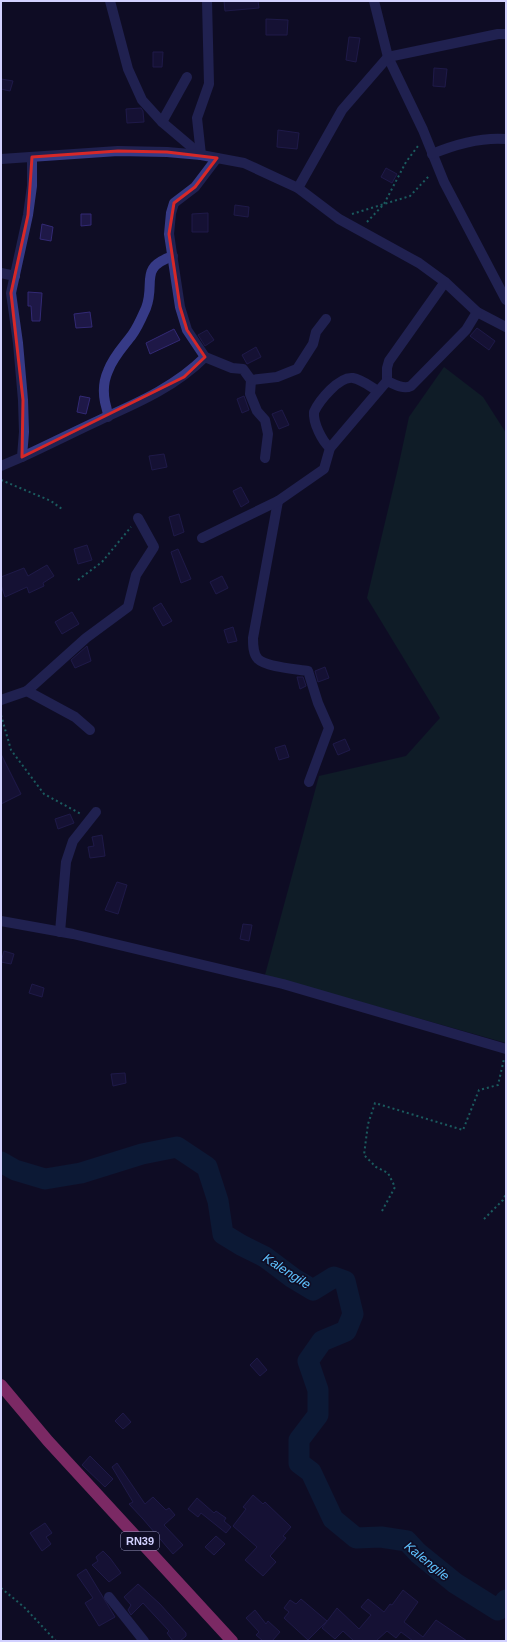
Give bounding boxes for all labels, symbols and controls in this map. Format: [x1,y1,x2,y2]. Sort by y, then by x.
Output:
water label: Kalengile [260,1250,314,1292]
road number: RN39 [121,1532,159,1550]
water label: Kalengile [401,1538,453,1584]

